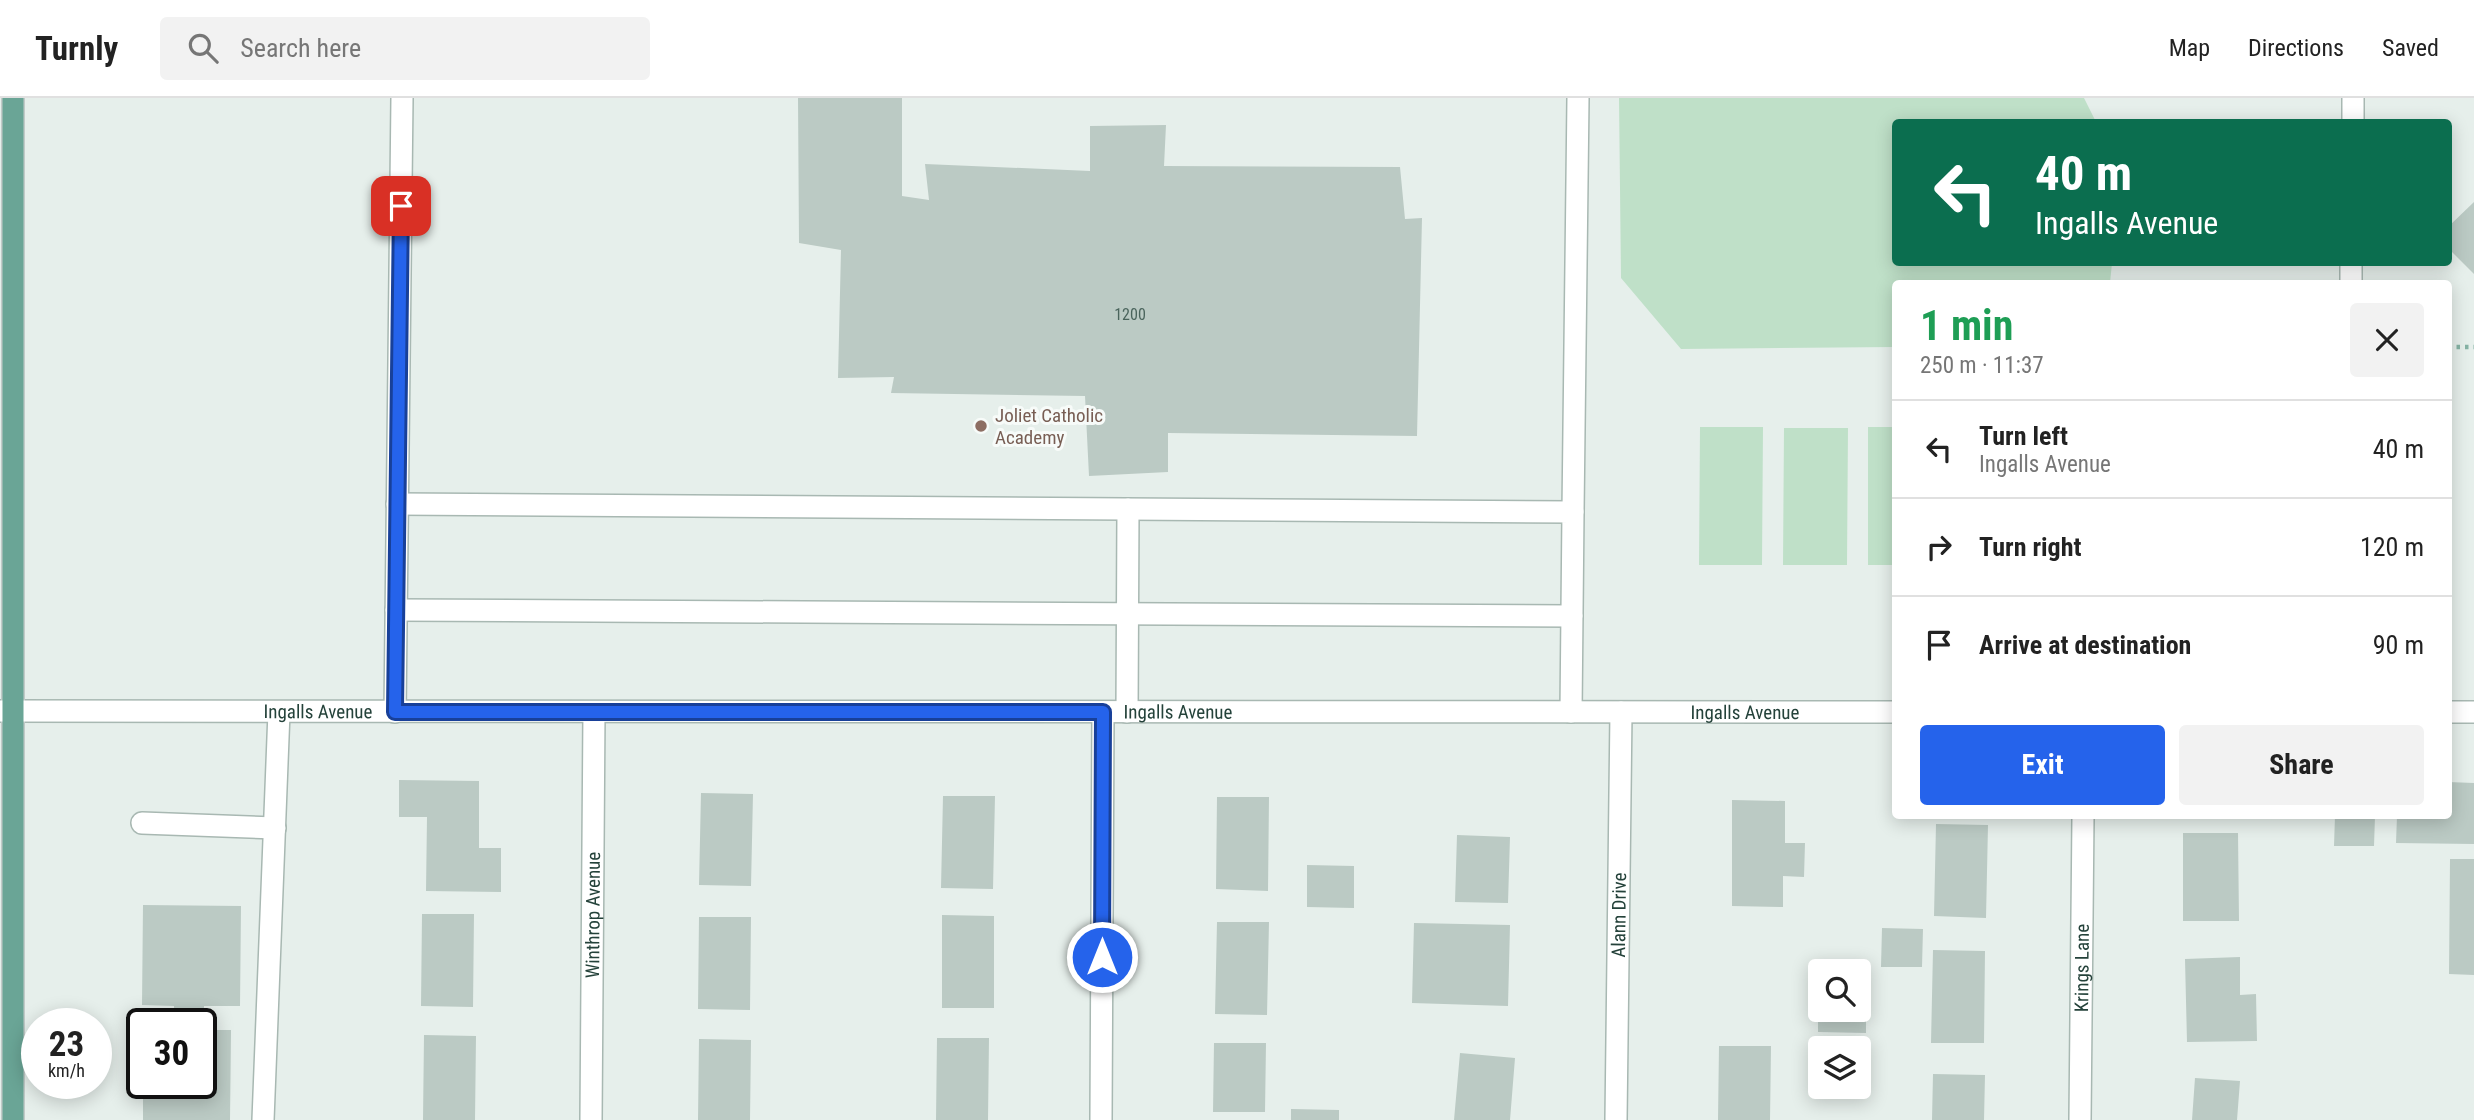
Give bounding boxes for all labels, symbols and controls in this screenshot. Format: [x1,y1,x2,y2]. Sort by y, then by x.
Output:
search box [160,17,650,80]
text: Turnly [35,29,118,68]
icon: search [184,29,222,67]
text: Search here [240,33,361,63]
text: Map [2169,34,2210,62]
text: Directions [2248,34,2344,62]
text: Saved [2382,34,2439,62]
text: 40 m [2035,145,2132,202]
icon: left [1920,147,2011,238]
pin [371,176,431,236]
icon: arrive [382,187,420,225]
text: Ingalls Avenue [2035,204,2218,242]
text: 1 min [1920,301,2013,350]
button: close [2350,303,2424,377]
house number: 1200 [1114,305,1146,324]
text: 250 m · 11:37 [1920,352,2044,379]
place label: Joliet Catholic Academy [995,404,1103,449]
marker: Joliet Catholic Academy [973,418,989,434]
text: Turn left [1979,421,2068,451]
icon: left [1920,430,1958,468]
text: 40 m [2373,434,2424,464]
text: Ingalls Avenue [1979,451,2111,478]
icon: right [1920,528,1958,566]
text: Turn right [1979,532,2081,562]
text: 120 m [2360,532,2424,562]
icon: arrive [1920,626,1958,664]
text: Arrive at destination [1979,630,2191,660]
text: 90 m [2373,630,2424,660]
street label: Ingalls Avenue [264,700,373,723]
street label: Ingalls Avenue [1124,701,1233,724]
street label: Ingalls Avenue [1691,701,1800,724]
button: Exit [1920,725,2165,805]
button: Share [2179,725,2424,805]
street label: Winthrop Avenue [581,852,605,978]
street label: Alann Drive [1607,872,1631,958]
position arrow [1065,920,1139,994]
street label: Krings Lane [2070,924,2094,1012]
map controls [1808,959,1871,1099]
button: search [1808,959,1871,1022]
speed limit sign: 30 [126,1008,217,1099]
text: 23 [49,1024,84,1065]
button: layers [1808,1036,1871,1099]
text: km/h [48,1060,85,1081]

